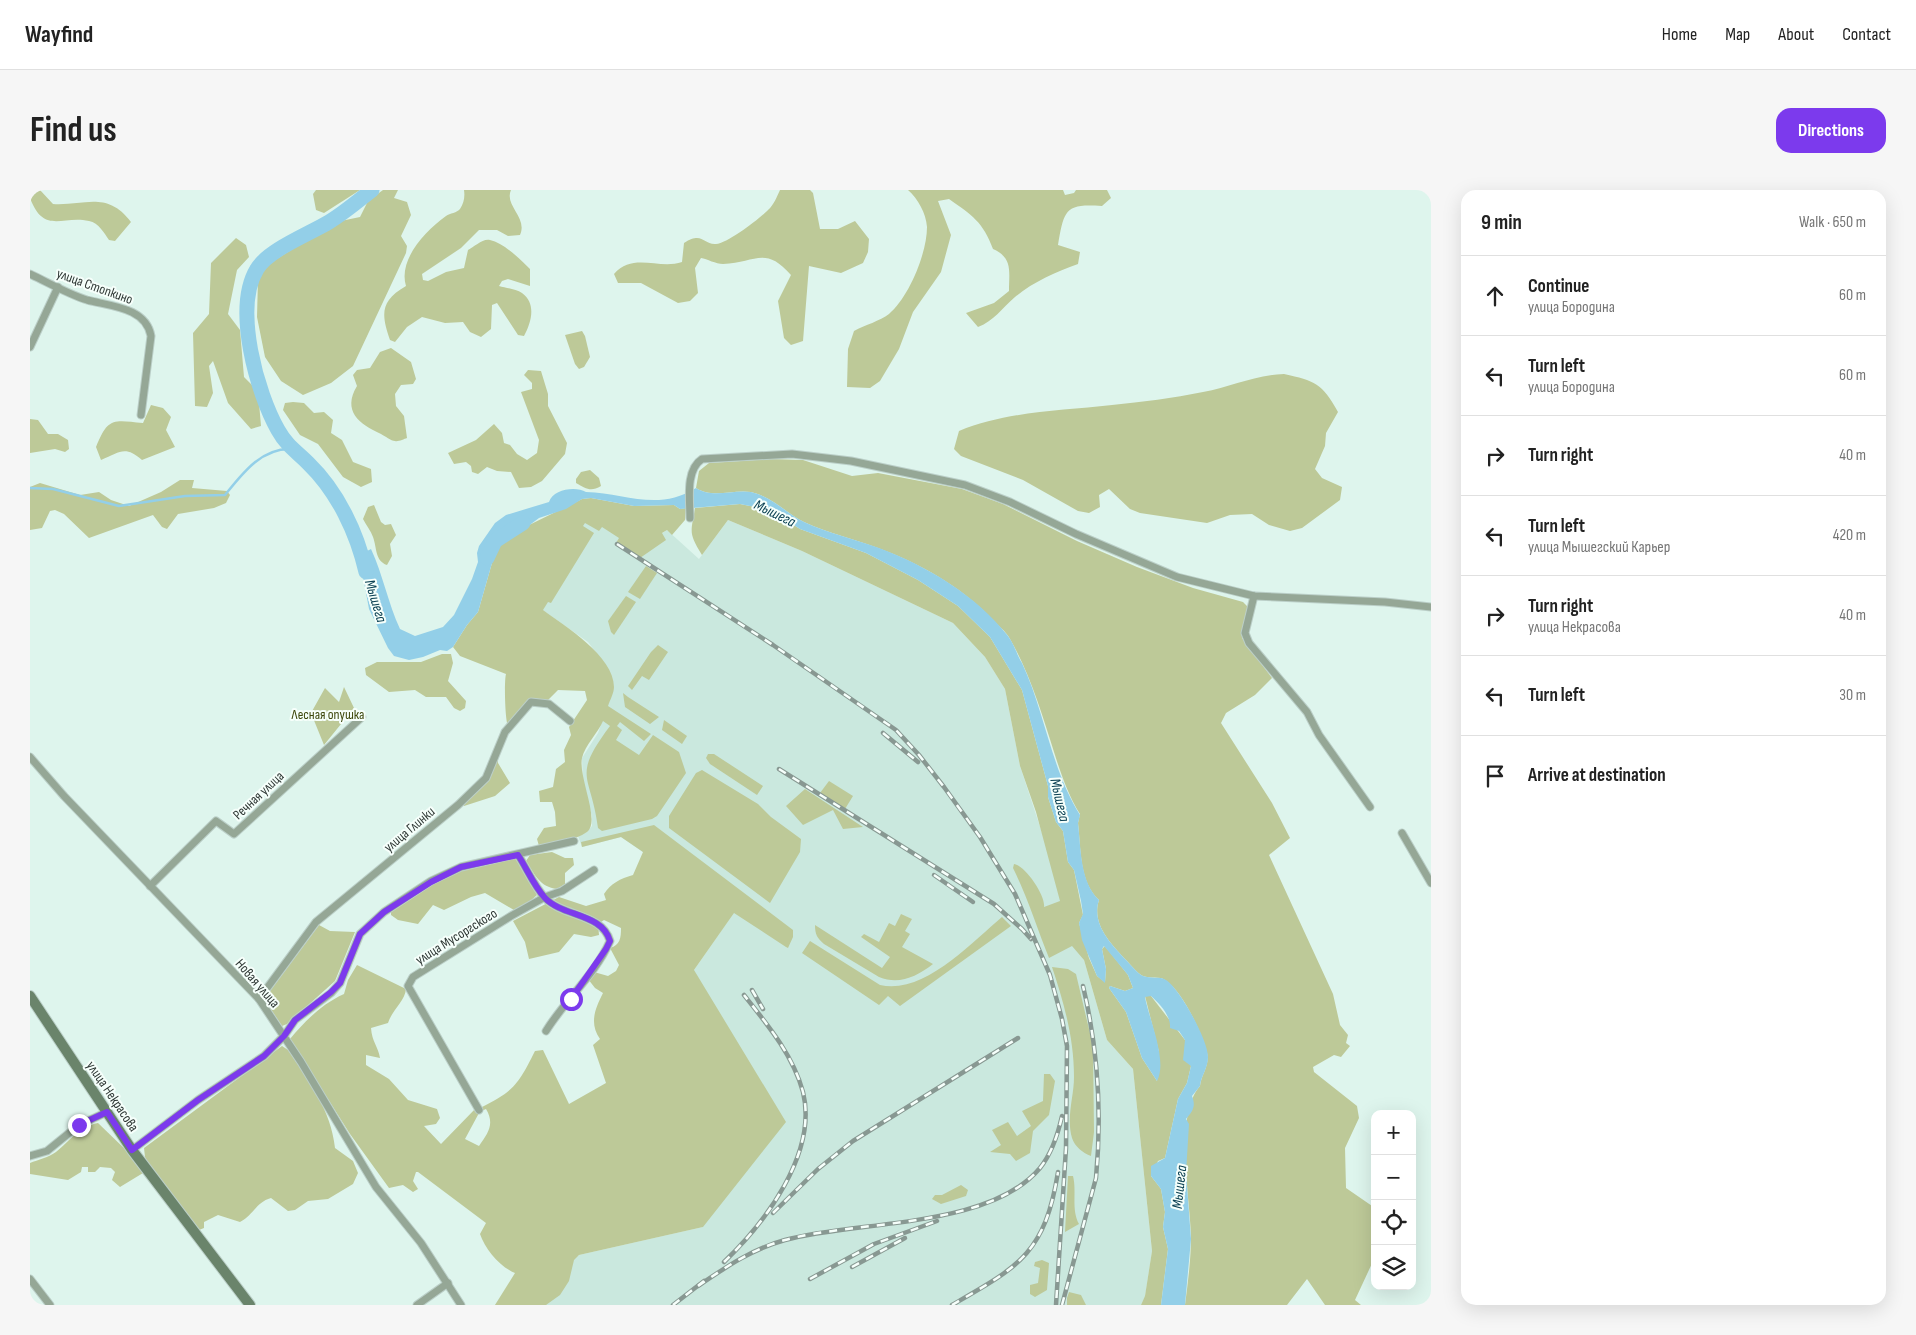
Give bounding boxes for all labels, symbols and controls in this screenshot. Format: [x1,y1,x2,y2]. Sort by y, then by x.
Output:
text: Wayfind [25,20,93,49]
text: Home [1662,24,1697,45]
text: Map [1725,24,1750,45]
text: About [1778,24,1814,45]
text: Contact [1842,24,1891,45]
button: Directions [1776,108,1886,153]
text: Find us [30,109,117,152]
text: 9 min [1481,210,1522,235]
text: Walk · 650 m [1799,213,1866,232]
street label: улица Стопкино [54,265,135,308]
text: Continue [1528,275,1589,298]
icon: ahead [1481,282,1509,310]
text: 60 m [1839,286,1866,305]
text: улица Бородина [1528,298,1615,317]
text: Turn left [1528,355,1585,378]
icon: left [1481,362,1509,390]
text: 60 m [1839,366,1866,385]
text: улица Бородина [1528,378,1615,397]
icon: right [1481,442,1509,470]
text: Turn right [1528,444,1593,467]
text: 40 m [1839,446,1866,465]
water label: Мышега [751,495,799,532]
text: Turn left [1528,515,1585,538]
icon: left [1481,522,1509,550]
text: 420 m [1833,526,1866,545]
text: улица Мышегский Карьер [1528,538,1670,557]
water label: Мышега [360,577,391,625]
text: Turn right [1528,595,1593,618]
icon: right [1481,602,1509,630]
text: 40 m [1839,606,1866,625]
text: улица Некрасова [1528,618,1621,637]
icon: left [1481,682,1509,710]
text: Turn left [1528,684,1585,707]
text: 30 m [1839,686,1866,705]
park label: Лесная опушка [291,706,364,723]
icon: arrive [1481,762,1509,790]
text: Arrive at destination [1528,764,1666,787]
street label: Речная улица [229,768,287,823]
water label: Мышега [1045,777,1074,824]
street label: улица Глинки [380,803,438,856]
street label: улица Мусоргского [412,904,500,968]
street label: Новая улица [232,955,283,1011]
route start [560,988,583,1011]
street label: улица Некрасова [83,1058,142,1135]
map controls [1371,1110,1416,1290]
button: + [1371,1110,1416,1155]
route end [68,1114,91,1137]
button: − [1371,1155,1416,1200]
water label: Мышега [1168,1164,1191,1210]
button: locate [1371,1200,1416,1245]
button: layers [1371,1245,1416,1290]

